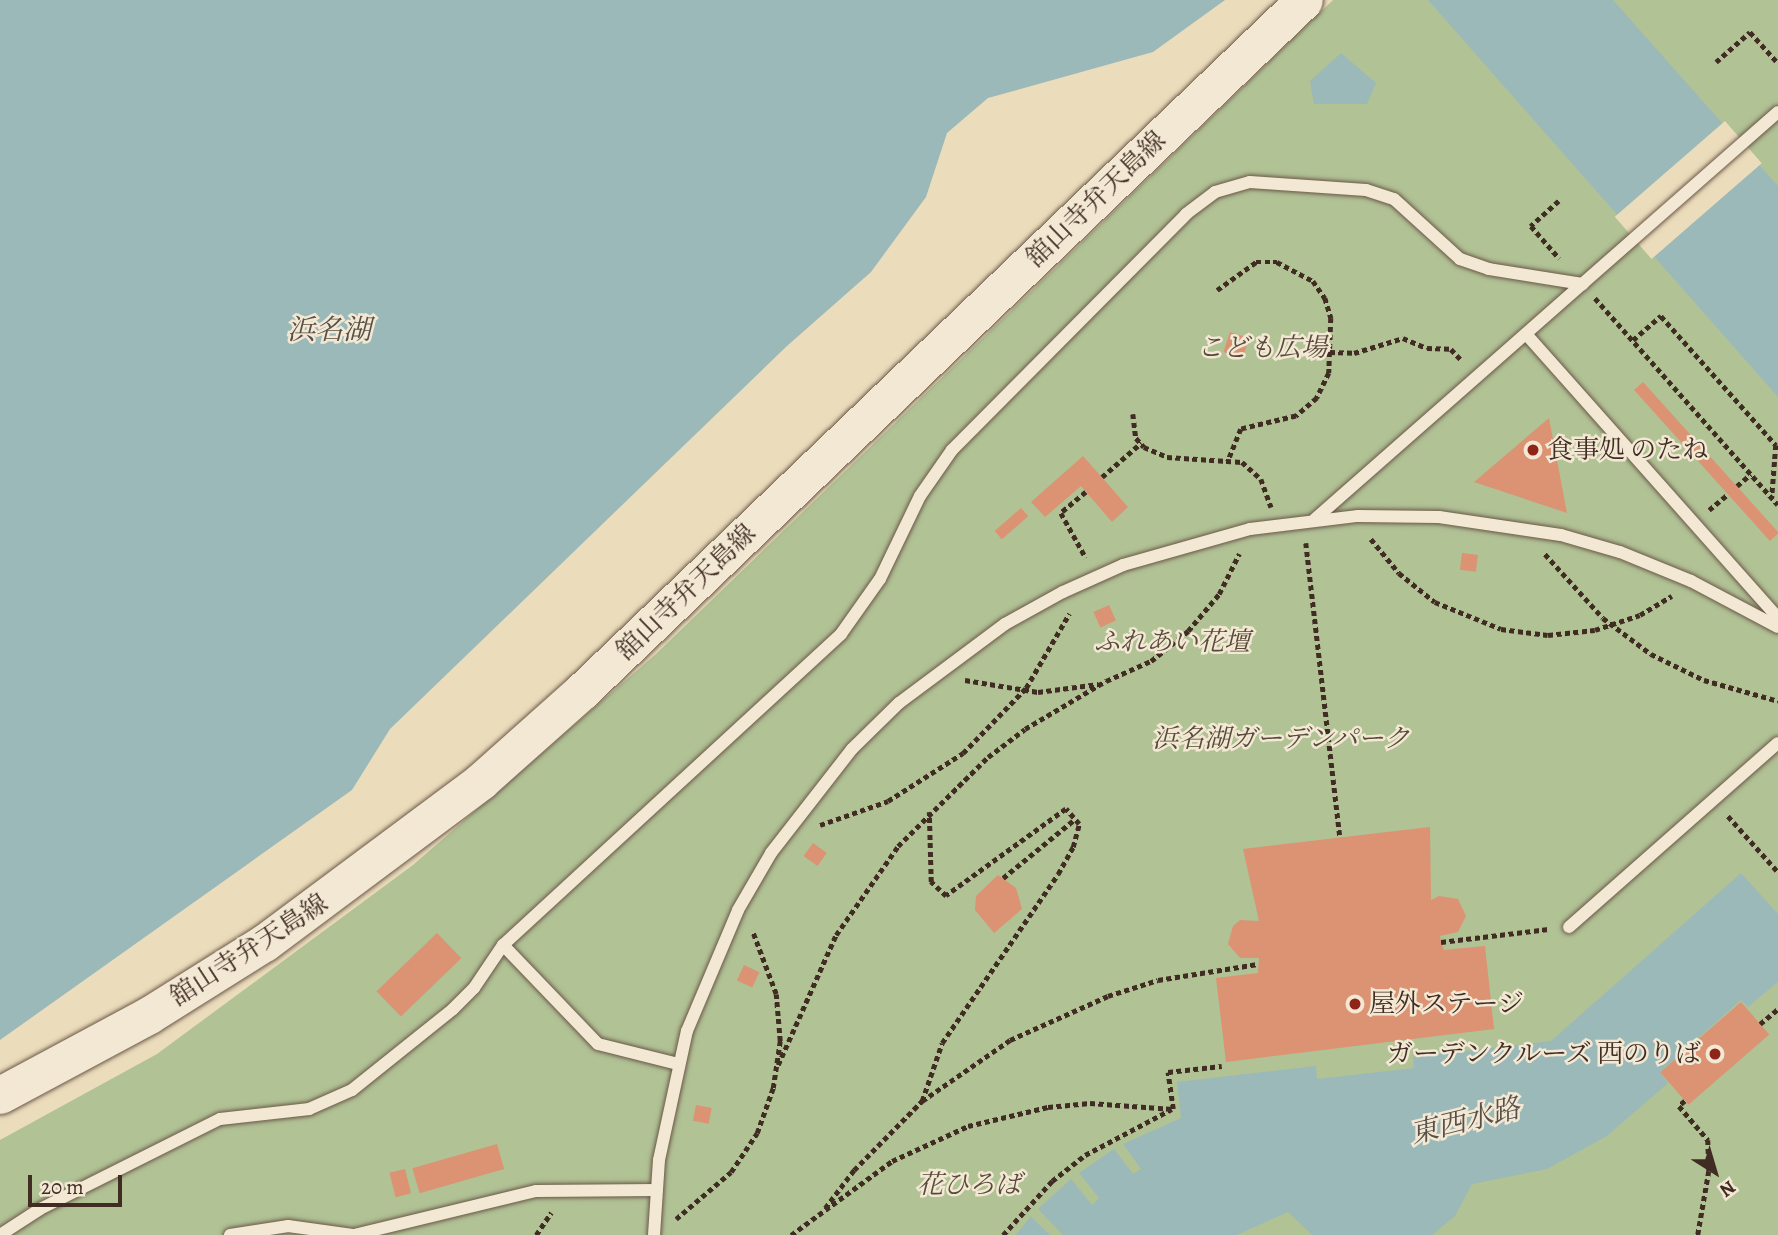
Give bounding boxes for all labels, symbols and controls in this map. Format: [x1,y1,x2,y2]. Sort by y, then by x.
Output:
street label: 舘山寺弁天島線 [1020,125,1172,273]
water label: 浜名湖 [287,313,371,347]
park label: こども広場 [1197,332,1327,364]
place label: 食事処 のたね [1547,434,1708,466]
marker: 食事処 のたね [1525,442,1541,458]
street label: 舘山寺弁天島線 [610,518,762,666]
park label: ふれあい花壇 [1094,626,1250,658]
park label: 浜名湖ガーデンパーク [1151,723,1411,755]
street label: 舘山寺弁天島線 [164,887,334,1013]
place label: 屋外ステージ [1369,988,1525,1020]
marker: 屋外ステージ [1347,996,1363,1012]
place label: ガーデンクルーズ 西のりば [1384,1038,1701,1070]
marker: ガーデンクルーズ 西のりば [1707,1046,1723,1062]
water label: 東西水路 [1407,1091,1523,1151]
north arrow [1680,1137,1750,1207]
scale bar [32,1162,126,1206]
park label: 花ひろば [917,1169,1021,1201]
text: 20 m [41,1173,84,1201]
text: N [1714,1174,1741,1203]

